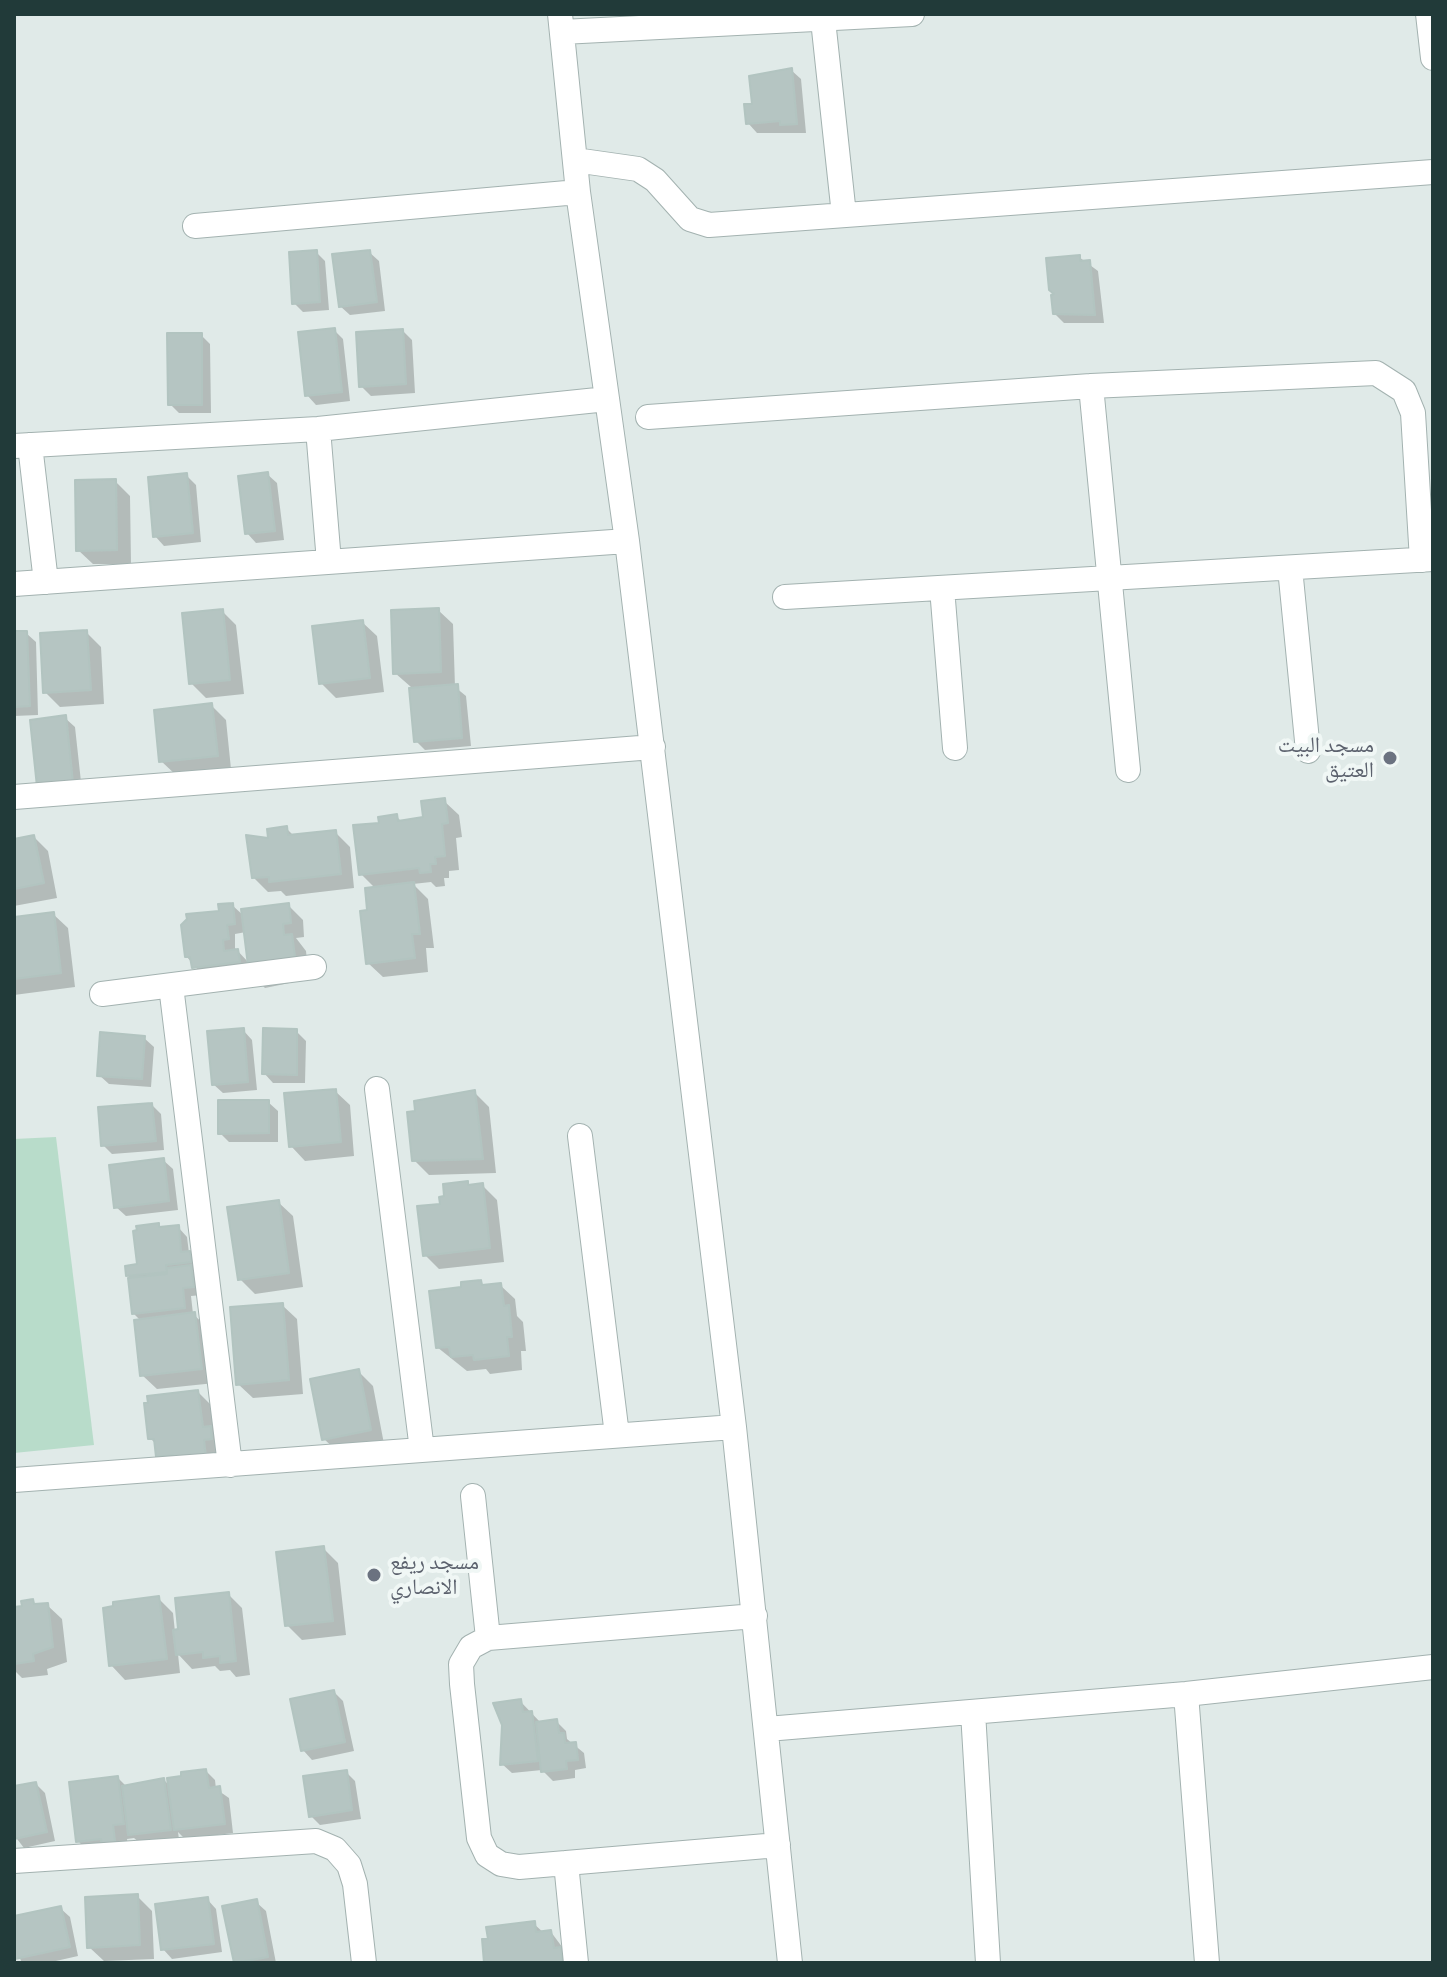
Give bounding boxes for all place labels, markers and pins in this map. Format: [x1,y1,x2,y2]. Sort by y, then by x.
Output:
place label: مسجد البيت العتيق [1278,732,1374,784]
marker: مسجد البيت العتيق [1381,749,1399,767]
place label: مسجد ريفع الانصاري [390,1549,479,1600]
marker: مسجد ريفع الانصاري [365,1566,383,1584]

